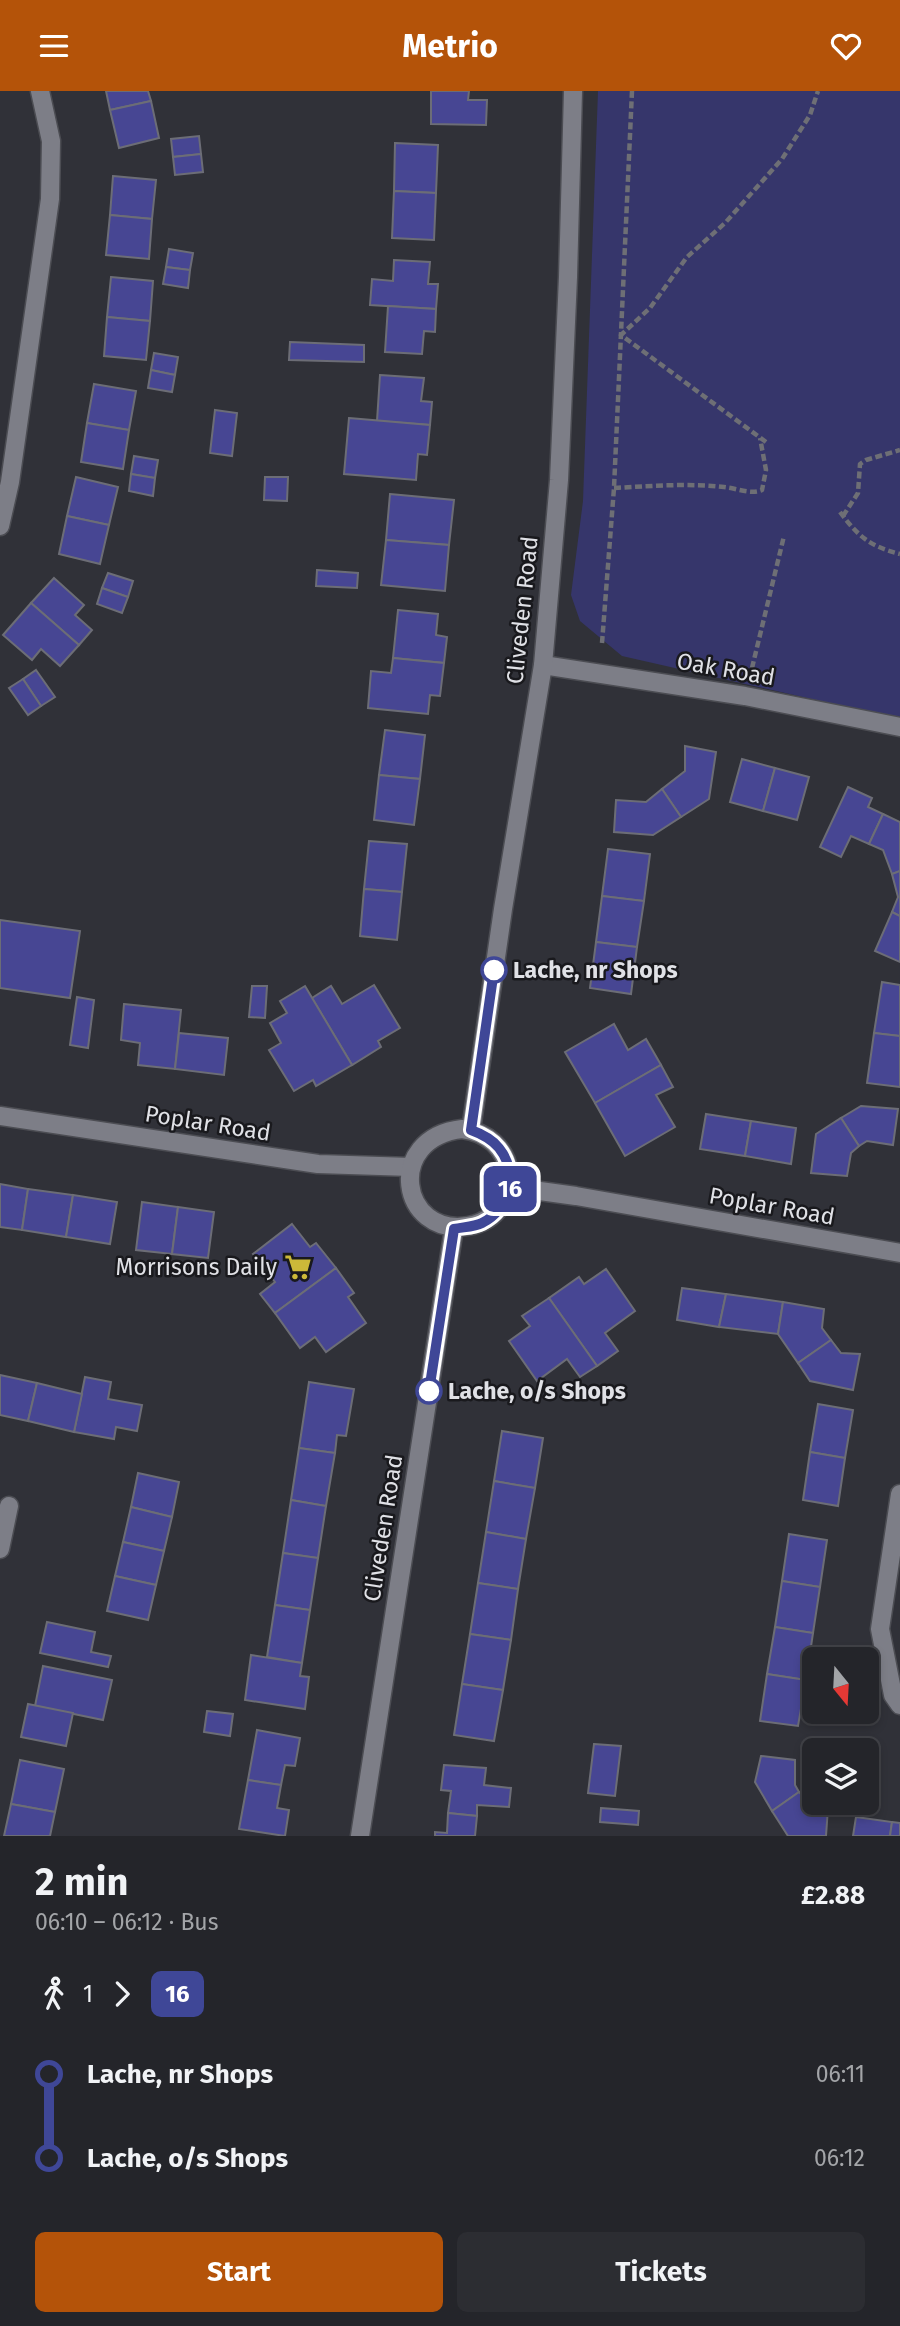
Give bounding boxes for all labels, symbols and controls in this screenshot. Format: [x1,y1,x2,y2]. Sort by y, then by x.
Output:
icon: menu [35,27,73,65]
text: Metrio [402,27,498,65]
icon: heart [827,27,865,65]
street label: Cliveden Road [500,535,544,685]
street label: Oak Road [675,647,777,691]
place label: Lache, nr Shops [513,956,678,984]
marker: Lache, nr Shops [481,957,507,983]
street label: Poplar Road [143,1099,273,1147]
line badge: 16 [478,1166,542,1212]
text: 16 [498,1175,522,1203]
street label: Poplar Road [707,1181,837,1231]
supermarket icon: Morrisons Daily [283,1252,313,1282]
place label: Morrisons Daily [116,1253,278,1281]
place label: Lache, o/s Shops [448,1377,626,1405]
marker: Lache, o/s Shops [416,1378,442,1404]
street label: Cliveden Road [358,1452,408,1604]
north arrow [802,1647,878,1724]
map controls [802,1647,879,1815]
button: layers [802,1738,879,1815]
text: 2 min [35,1859,128,1905]
text: £2.88 [801,1880,865,1911]
text: 06:10 – 06:12 · Bus [35,1908,219,1936]
icon: walk [35,1975,73,2013]
icon: forward [103,1975,141,2013]
text: 1 [83,1980,93,2008]
text: 16 [165,1980,190,2008]
text: Lache, nr Shops [87,2059,273,2090]
text: 06:11 [816,2060,865,2088]
text: Lache, o/s Shops [87,2143,288,2174]
text: 06:12 [814,2144,865,2172]
button: Start [35,2232,443,2312]
button: Tickets [457,2232,865,2312]

